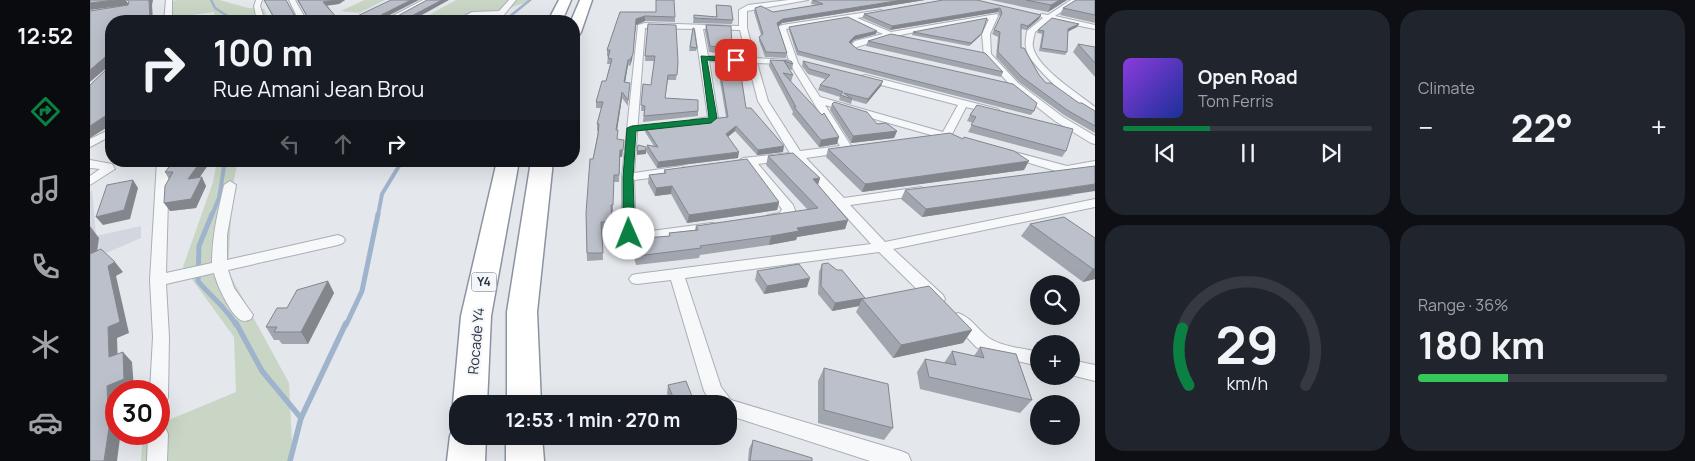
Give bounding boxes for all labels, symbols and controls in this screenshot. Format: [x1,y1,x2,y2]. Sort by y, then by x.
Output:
text: 12:52 [17,21,73,51]
text: 100 m [213,29,313,77]
icon: right [130,35,195,100]
pin [715,39,757,81]
icon: arrive [722,46,750,74]
text: Open Road [1198,64,1298,90]
text: Rue Amani Jean Brou [213,74,424,104]
text: Climate [1418,77,1475,99]
text: Tom Ferris [1198,90,1273,112]
icon: directions [28,94,63,129]
text: 22° [1511,101,1573,153]
text: − [1418,108,1433,146]
text: + [1651,108,1667,146]
icon: left [276,130,304,158]
icon: ahead [329,130,357,158]
icon: right [382,130,410,158]
icon: previous [1151,139,1179,167]
icon: pause [1234,139,1262,167]
icon: next [1317,139,1345,167]
icon: music [28,172,63,207]
position arrow [602,207,654,259]
icon: phone [28,249,63,284]
road number: Y4 [472,272,496,292]
map controls [1030,275,1080,445]
button: search [1030,275,1080,325]
text: Range · 36% [1418,294,1509,316]
street label: Rocade Y4 [463,307,488,375]
text: 29 [1216,309,1279,380]
text: 180 km [1418,318,1545,370]
icon: climate [28,327,63,362]
button: + [1030,335,1080,385]
text: km/h [1227,371,1268,395]
speed limit sign: 30 [105,380,170,445]
button: − [1030,395,1080,445]
icon: car [28,405,63,440]
text: 12:53 · 1 min · 270 m [506,407,680,433]

